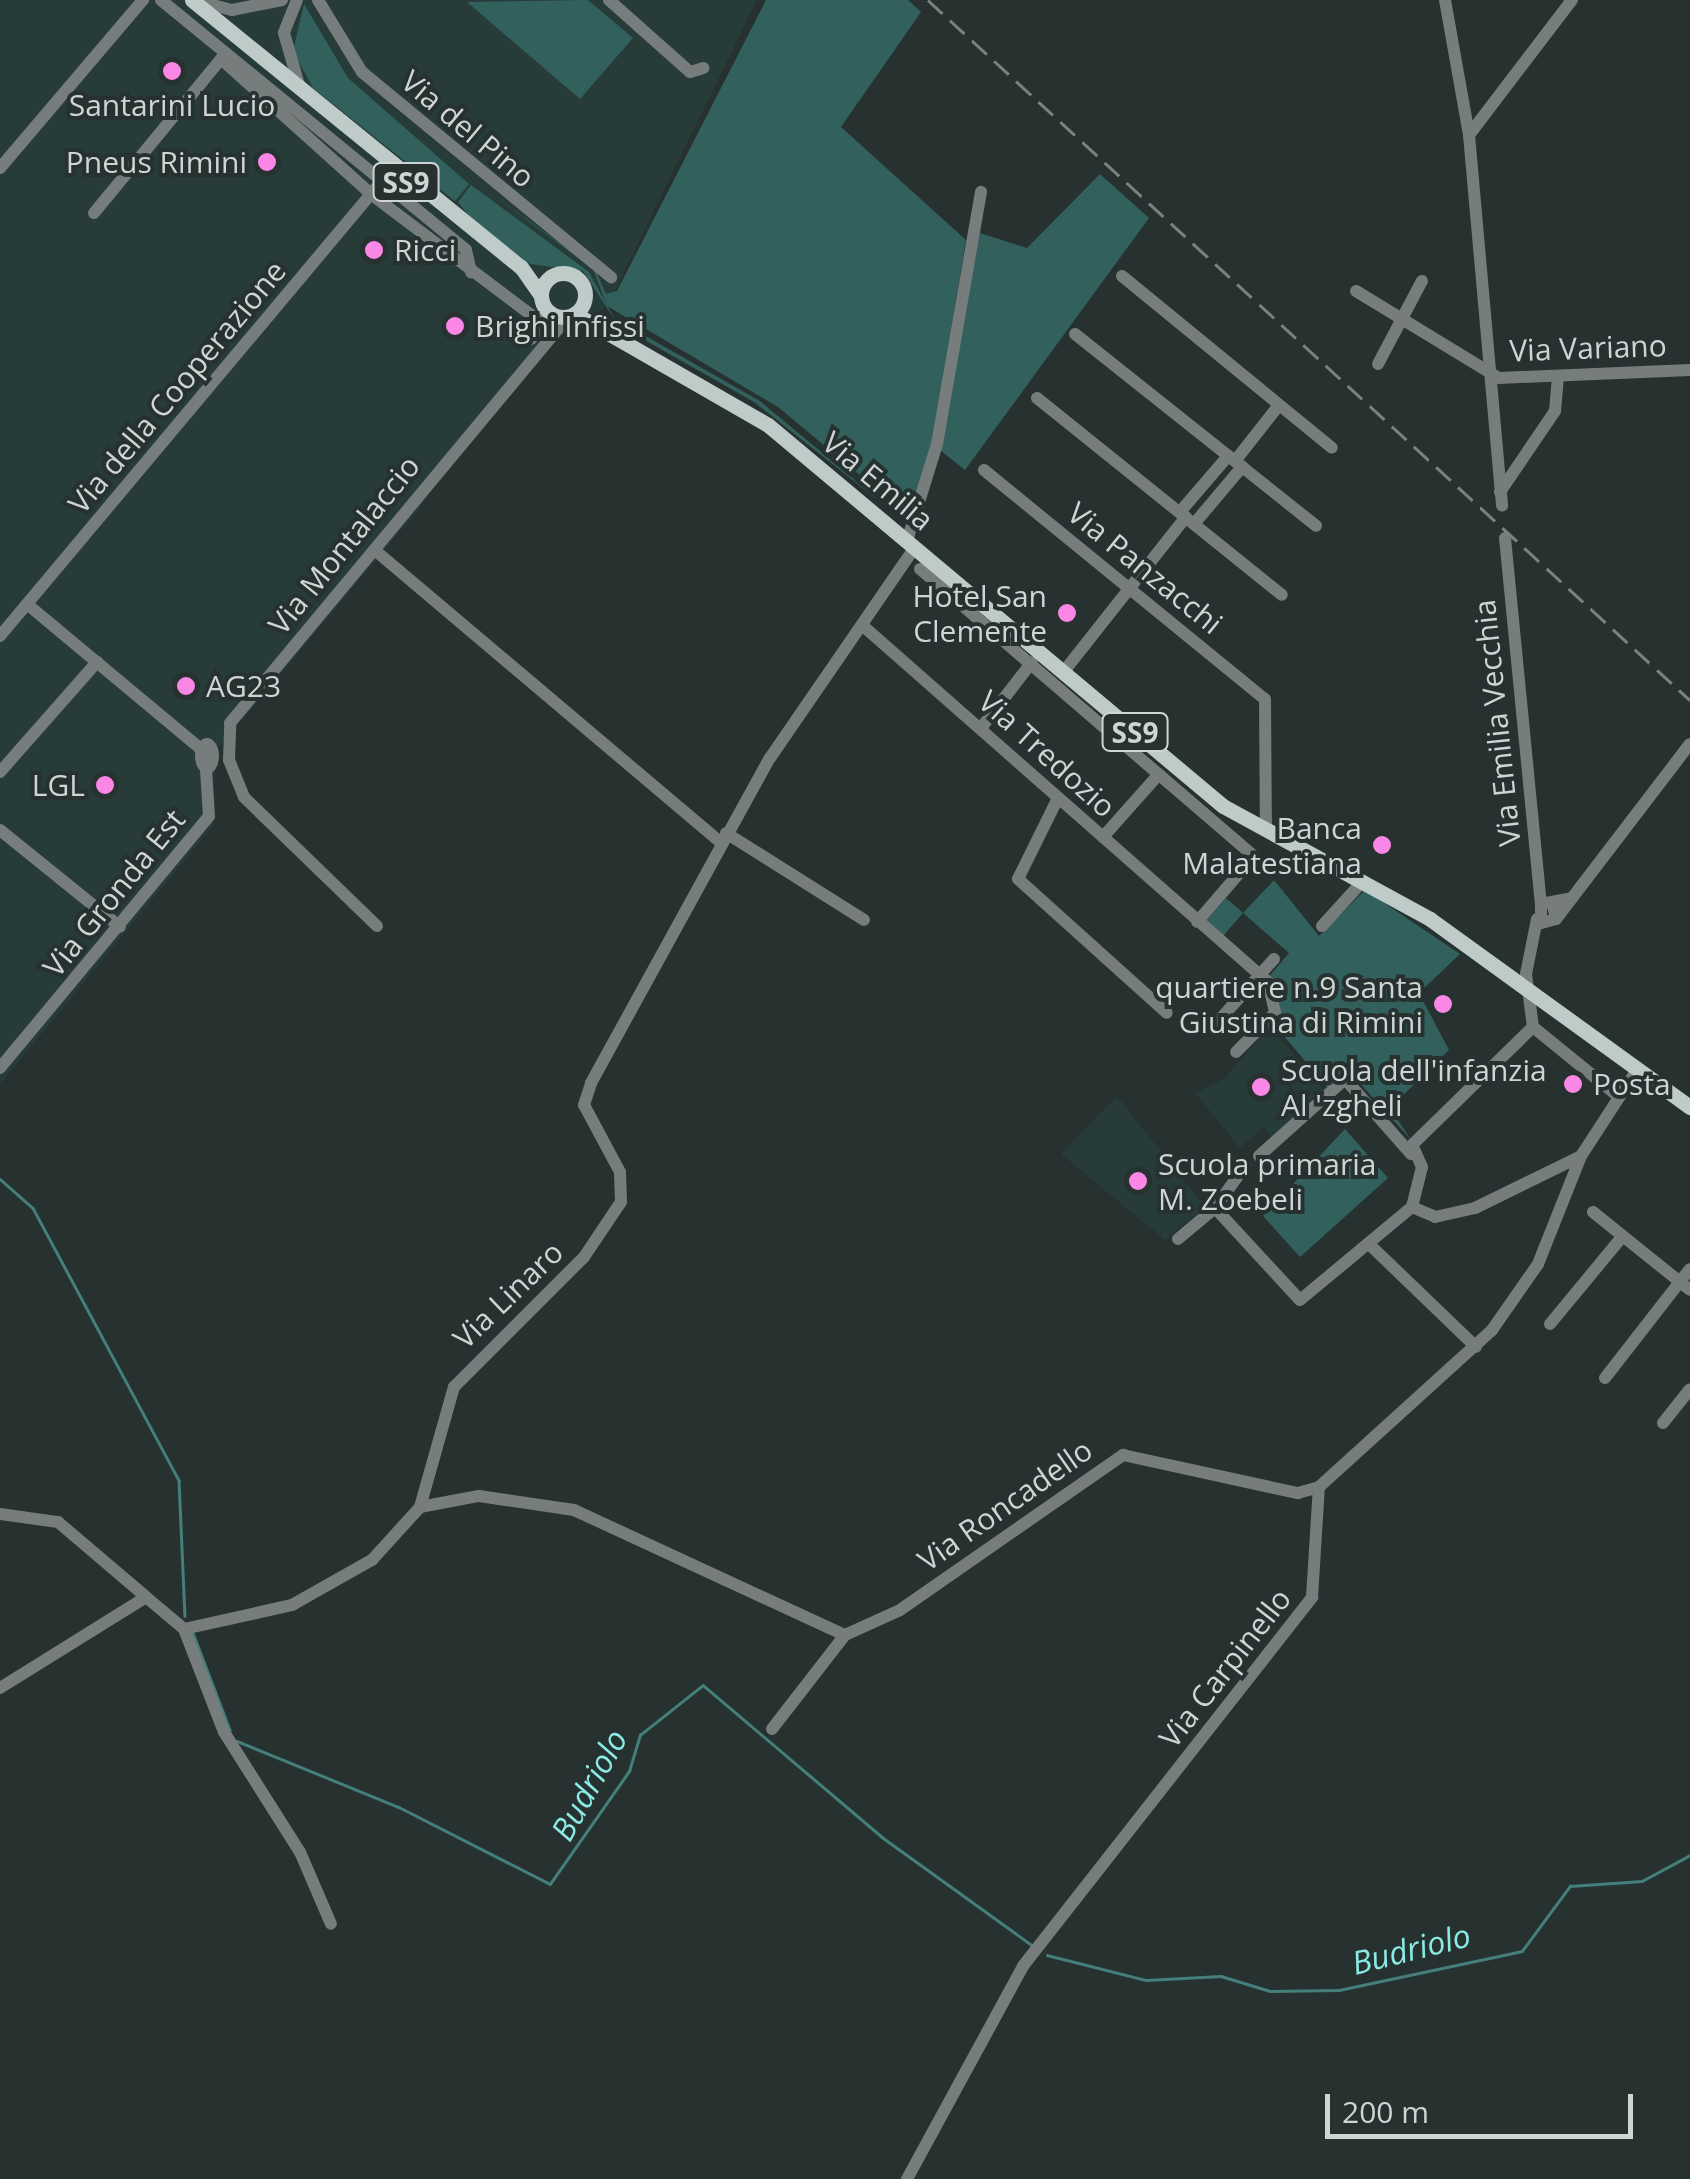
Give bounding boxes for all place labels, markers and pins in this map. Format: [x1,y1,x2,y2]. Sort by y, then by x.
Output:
marker: Santarini Lucio [161,60,183,82]
place label: Santarini Lucio [69,87,275,123]
place label: Pneus Rimini [66,144,247,180]
marker: Pneus Rimini [256,151,278,173]
place label: Ricci [394,232,456,268]
marker: Ricci [363,239,385,261]
place label: Brighi Infissi [475,308,645,344]
marker: Brighi Infissi [444,315,466,337]
place label: Hotel San Clemente [912,578,1047,648]
marker: Hotel San Clemente [1056,602,1078,624]
place label: AG23 [206,668,281,704]
marker: AG23 [175,675,197,697]
place label: LGL [32,767,85,803]
marker: LGL [94,774,116,796]
place label: Banca Malatestiana [1182,810,1362,880]
marker: Banca Malatestiana [1371,834,1393,856]
place label: quartiere n.9 Santa Giustina di Rimini [1155,969,1423,1040]
marker: quartiere n.9 Santa Giustina di Rimini [1432,993,1454,1015]
place label: Scuola dell'infanzia Al 'zgheli [1281,1052,1547,1122]
place label: Posta [1593,1066,1671,1102]
marker: Posta [1562,1073,1584,1095]
marker: Scuola dell'infanzia Al 'zgheli [1250,1076,1272,1098]
place label: Scuola primaria M. Zoebeli [1158,1146,1376,1216]
marker: Scuola primaria M. Zoebeli [1127,1170,1149,1192]

